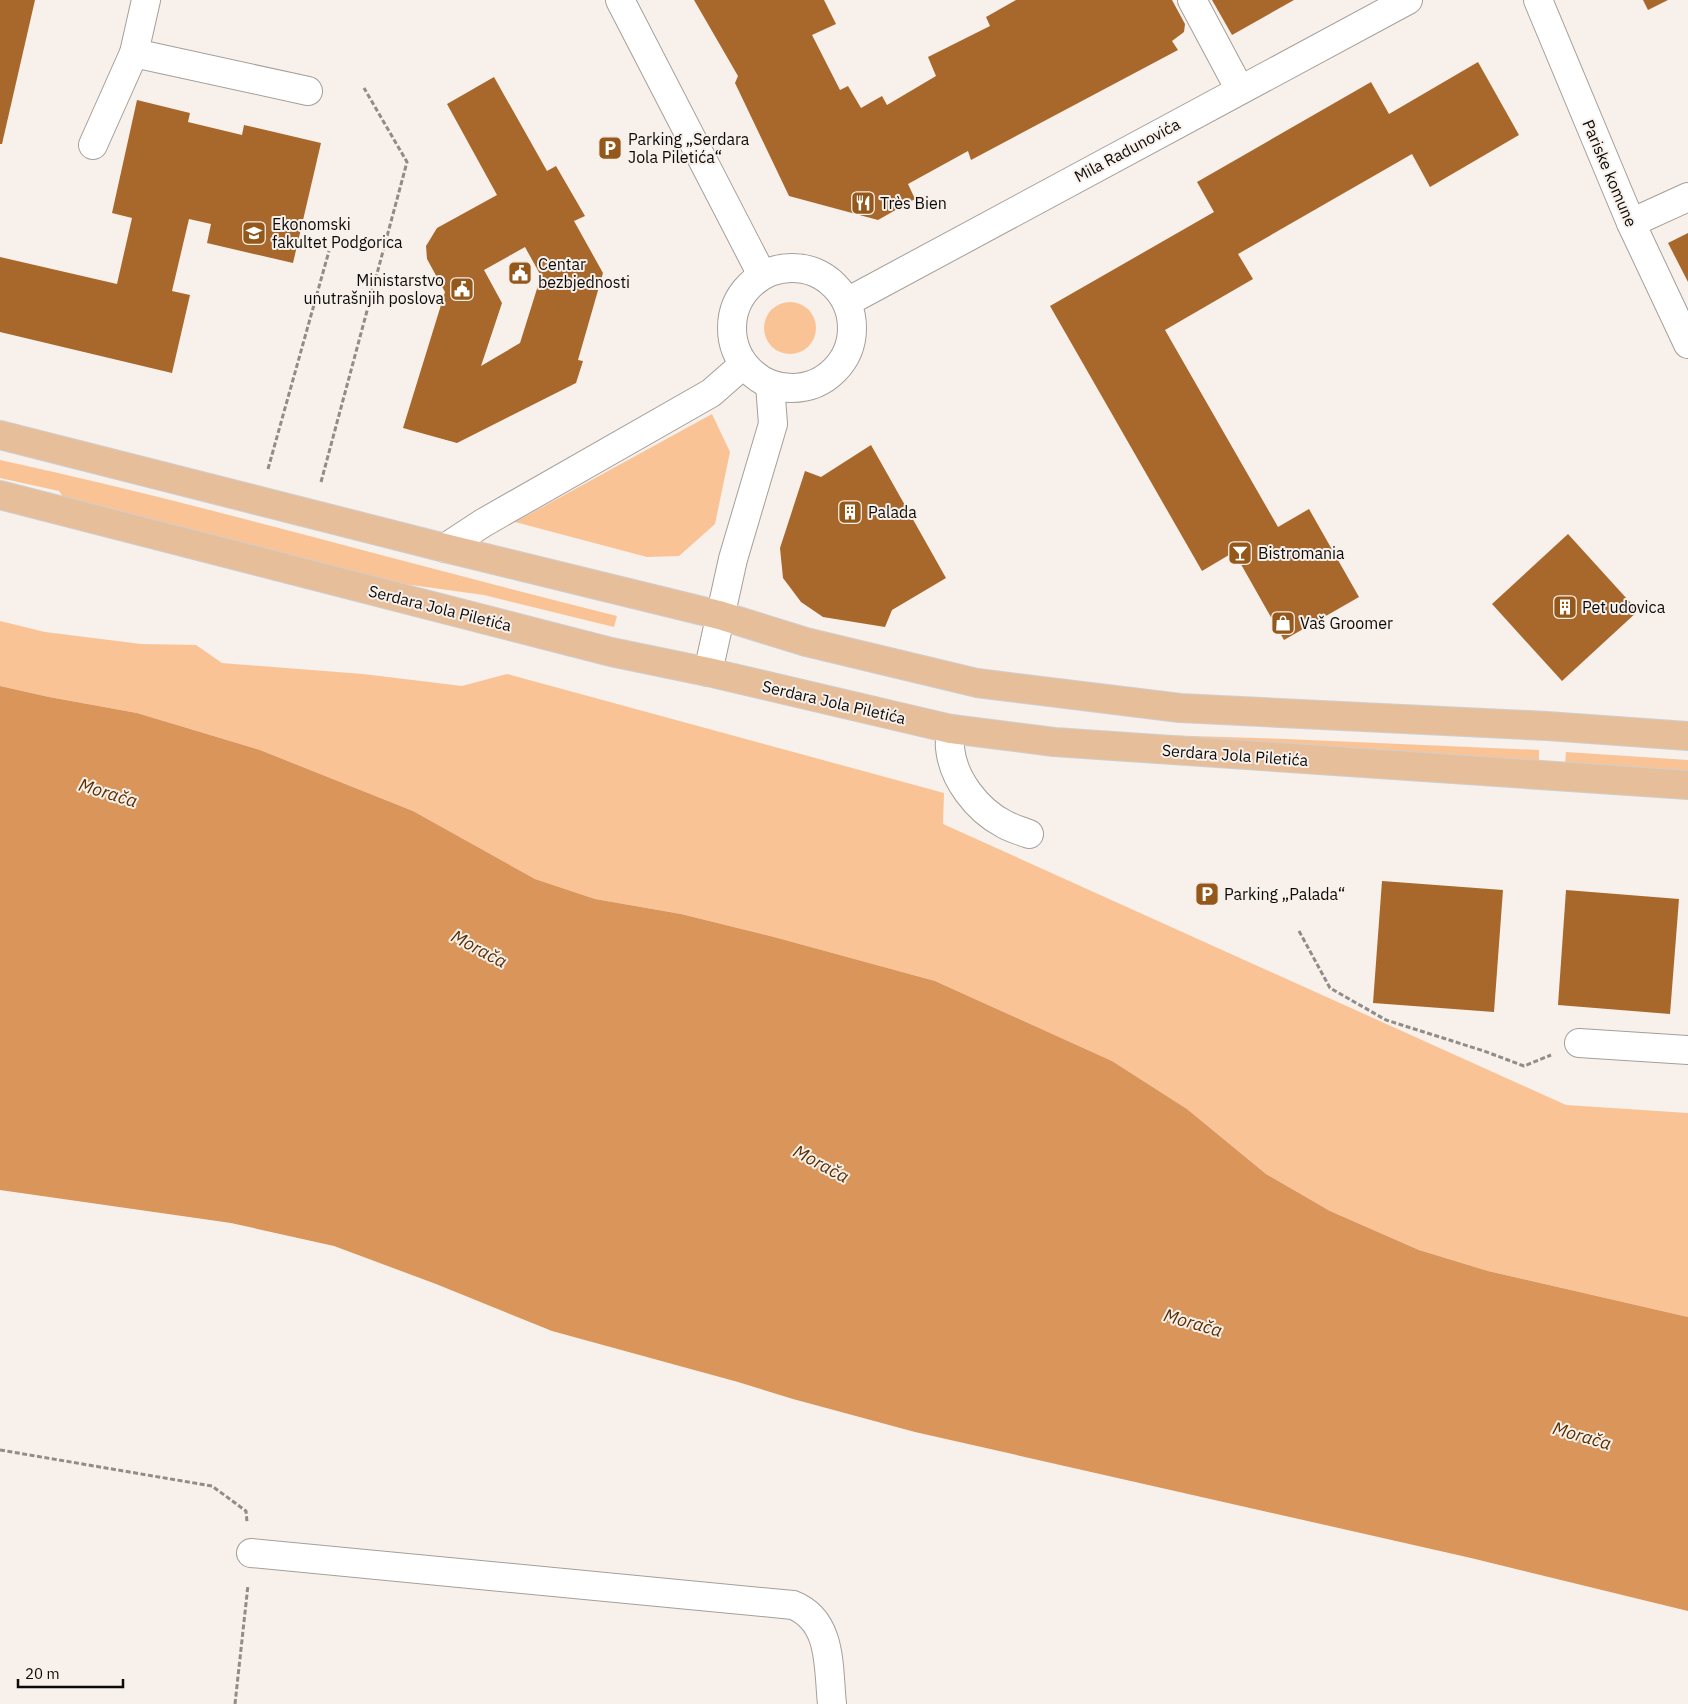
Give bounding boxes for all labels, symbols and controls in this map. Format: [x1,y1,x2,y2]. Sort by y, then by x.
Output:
street label: Mila Radunovića [1071,113,1184,186]
street label: Pariske komune [1578,116,1642,230]
place label: Parking „Serdara Jola Piletića“ [628,129,750,167]
parking icon: Parking „Serdara Jola Piletića“ [597,135,623,161]
restaurant icon: Très Bien [850,190,876,216]
place label: Très Bien [880,193,947,213]
place label: Ekonomski fakultet Podgorica [272,214,403,252]
school or university icon: Ekonomski fakultet Podgorica [241,220,267,246]
place label: Centar bezbjednosti [538,254,630,292]
public building icon: Centar bezbjednosti [507,260,533,286]
place label: Ministarstvo unutrašnjih poslova [304,270,444,308]
public building icon: Ministarstvo unutrašnjih poslova [449,276,475,302]
building icon: Palada [837,499,863,525]
place label: Palada [868,502,917,522]
bar icon: Bistromania [1227,540,1253,566]
place label: Bistromania [1258,543,1345,563]
street label: Serdara Jola Piletića [366,581,514,636]
building icon: Pet udovica [1552,594,1578,620]
place label: Pet udovica [1582,597,1666,617]
shop icon: Vaš Groomer [1270,610,1296,636]
place label: Vaš Groomer [1300,613,1393,633]
street label: Serdara Jola Piletića [760,676,908,728]
street label: Serdara Jola Piletića [1161,740,1309,770]
water label: Morača [76,773,140,812]
parking icon: Parking „Palada“ [1194,881,1220,907]
place label: Parking „Palada“ [1224,884,1345,904]
water label: Morača [447,924,511,973]
water label: Morača [789,1139,853,1188]
water label: Morača [1161,1303,1225,1342]
water label: Morača [1550,1416,1614,1455]
scale bar [18,1656,122,1688]
text: 20 m [25,1664,60,1683]

